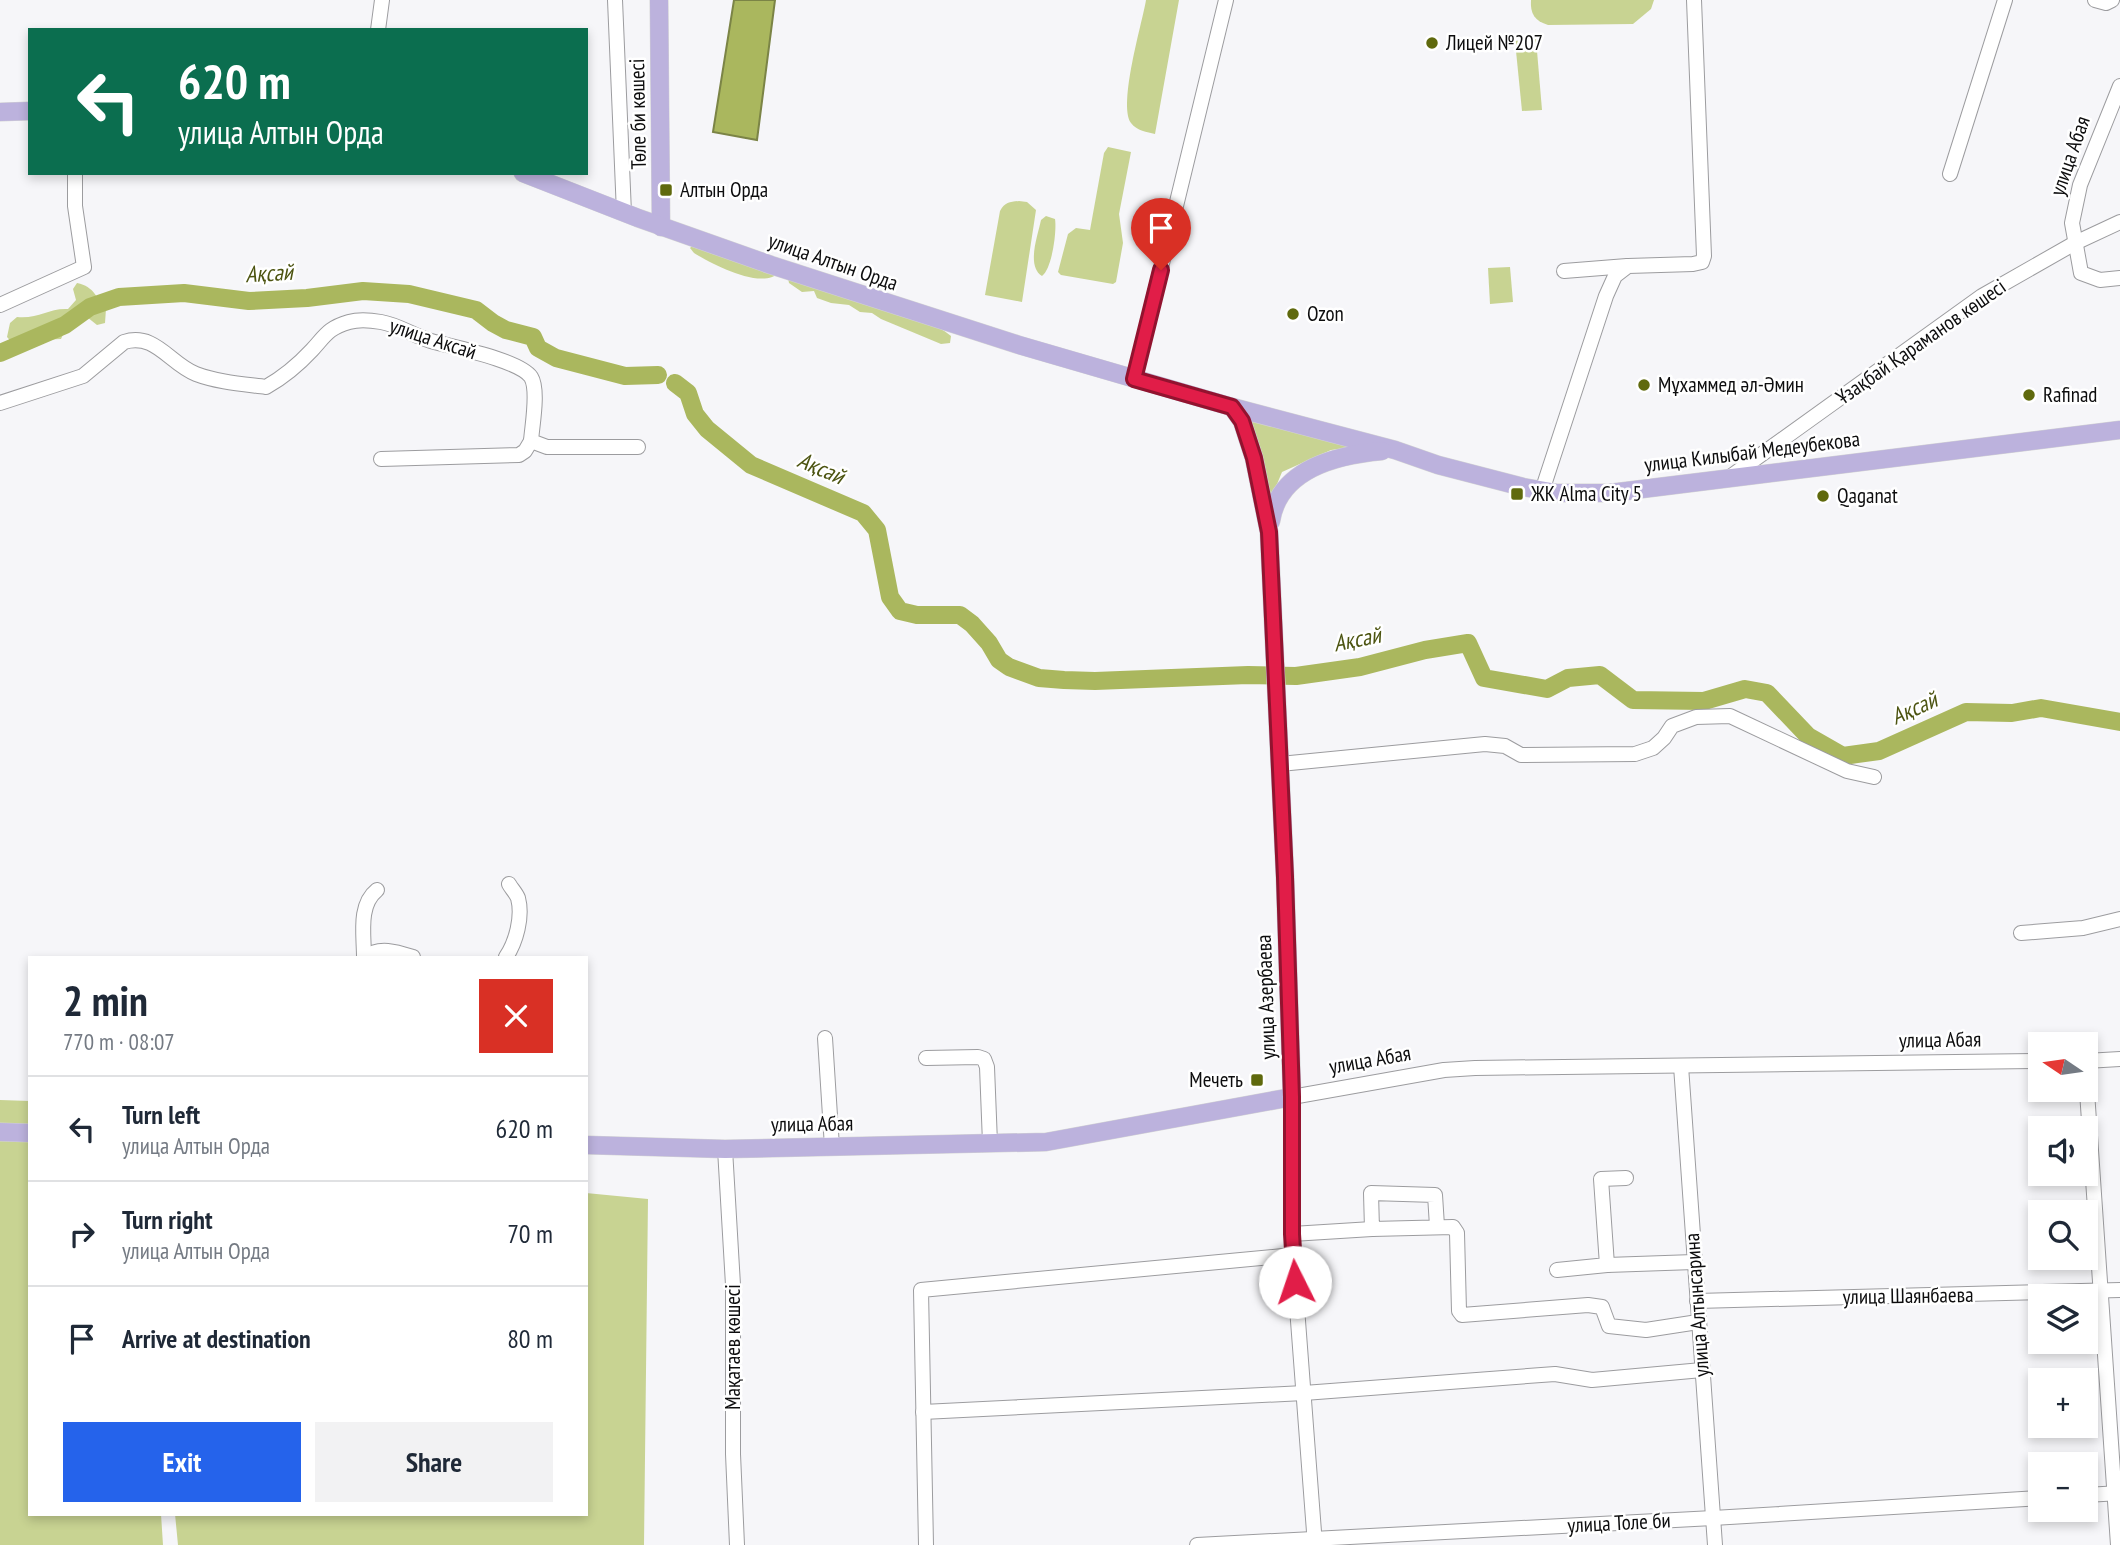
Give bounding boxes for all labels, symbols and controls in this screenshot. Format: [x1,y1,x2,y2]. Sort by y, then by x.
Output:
place label: Лицей №207 [1445,29,1543,56]
marker: Лицей №207 [1424,35,1440,51]
text: 620 m [178,49,291,113]
icon: left [63,56,154,147]
street label: Төле би көшесі [623,58,652,170]
text: улица Алтын Орда [178,111,384,153]
street label: улица Абая [2043,112,2096,199]
place label: Алтын Орда [680,176,768,203]
marker: Алтын Орда [658,182,674,198]
pin [1131,198,1191,270]
icon: arrive [1142,209,1180,247]
street label: улица Алтын Орда [765,227,901,296]
water label: Ақсай [244,257,296,288]
street label: Ұзақбай Қараманов көшесі [1831,273,2011,410]
place label: Ozon [1307,300,1344,327]
marker: Ozon [1285,306,1301,322]
street label: улица Аксай [386,312,480,365]
place label: Мұхаммед әл-Әмин [1658,371,1804,398]
marker: Мұхаммед әл-Әмин [1636,377,1652,393]
place label: Rafinad [2043,381,2097,408]
marker: Rafinad [2021,387,2037,403]
street label: улица Килыбай Медеубекова [1643,425,1861,478]
water label: Ақсай [794,445,851,491]
place label: ЖК Alma City 5 [1530,480,1642,507]
place label: Qaganat [1837,482,1898,509]
marker: ЖК Alma City 5 [1509,486,1525,502]
marker: Qaganat [1815,488,1831,504]
water label: Ақсай [1331,619,1386,657]
water label: Ақсай [1886,683,1944,730]
street label: улица Азербаева [1250,934,1281,1060]
text: 2 min [63,973,148,1028]
button: close [479,979,553,1053]
street label: улица Абая [1899,1025,1981,1054]
text: 770 m · 08:07 [63,1027,175,1056]
north arrow [2028,1032,2098,1102]
map controls [2028,1032,2098,1522]
street label: улица Абая [1327,1039,1413,1080]
place label: Мечеть [1189,1066,1243,1093]
marker: Мечеть [1249,1072,1265,1088]
text: Turn left [122,1098,200,1131]
street label: улица Абая [771,1109,853,1138]
icon: left [63,1110,101,1148]
text: 620 m [495,1112,553,1145]
button: sound [2028,1116,2098,1186]
text: улица Алтын Орда [122,1131,270,1160]
button: search [2028,1200,2098,1270]
text: Turn right [122,1203,213,1236]
icon: right [63,1215,101,1253]
text: 70 m [507,1217,553,1250]
street label: улица Алтынсарина [1678,1232,1715,1378]
text: улица Алтын Орда [122,1236,270,1265]
position arrow [1258,1245,1332,1319]
street label: улица Шаянбаева [1842,1281,1974,1310]
street label: Мақатаев көшесі [719,1284,746,1410]
button: layers [2028,1284,2098,1354]
icon: arrive [63,1320,101,1358]
text: Arrive at destination [122,1322,311,1355]
text: 80 m [507,1322,553,1355]
button: + [2028,1368,2098,1438]
button: Exit [63,1422,301,1502]
button: Share [315,1422,553,1502]
button: − [2028,1452,2098,1522]
street label: улица Толе би [1567,1506,1671,1539]

